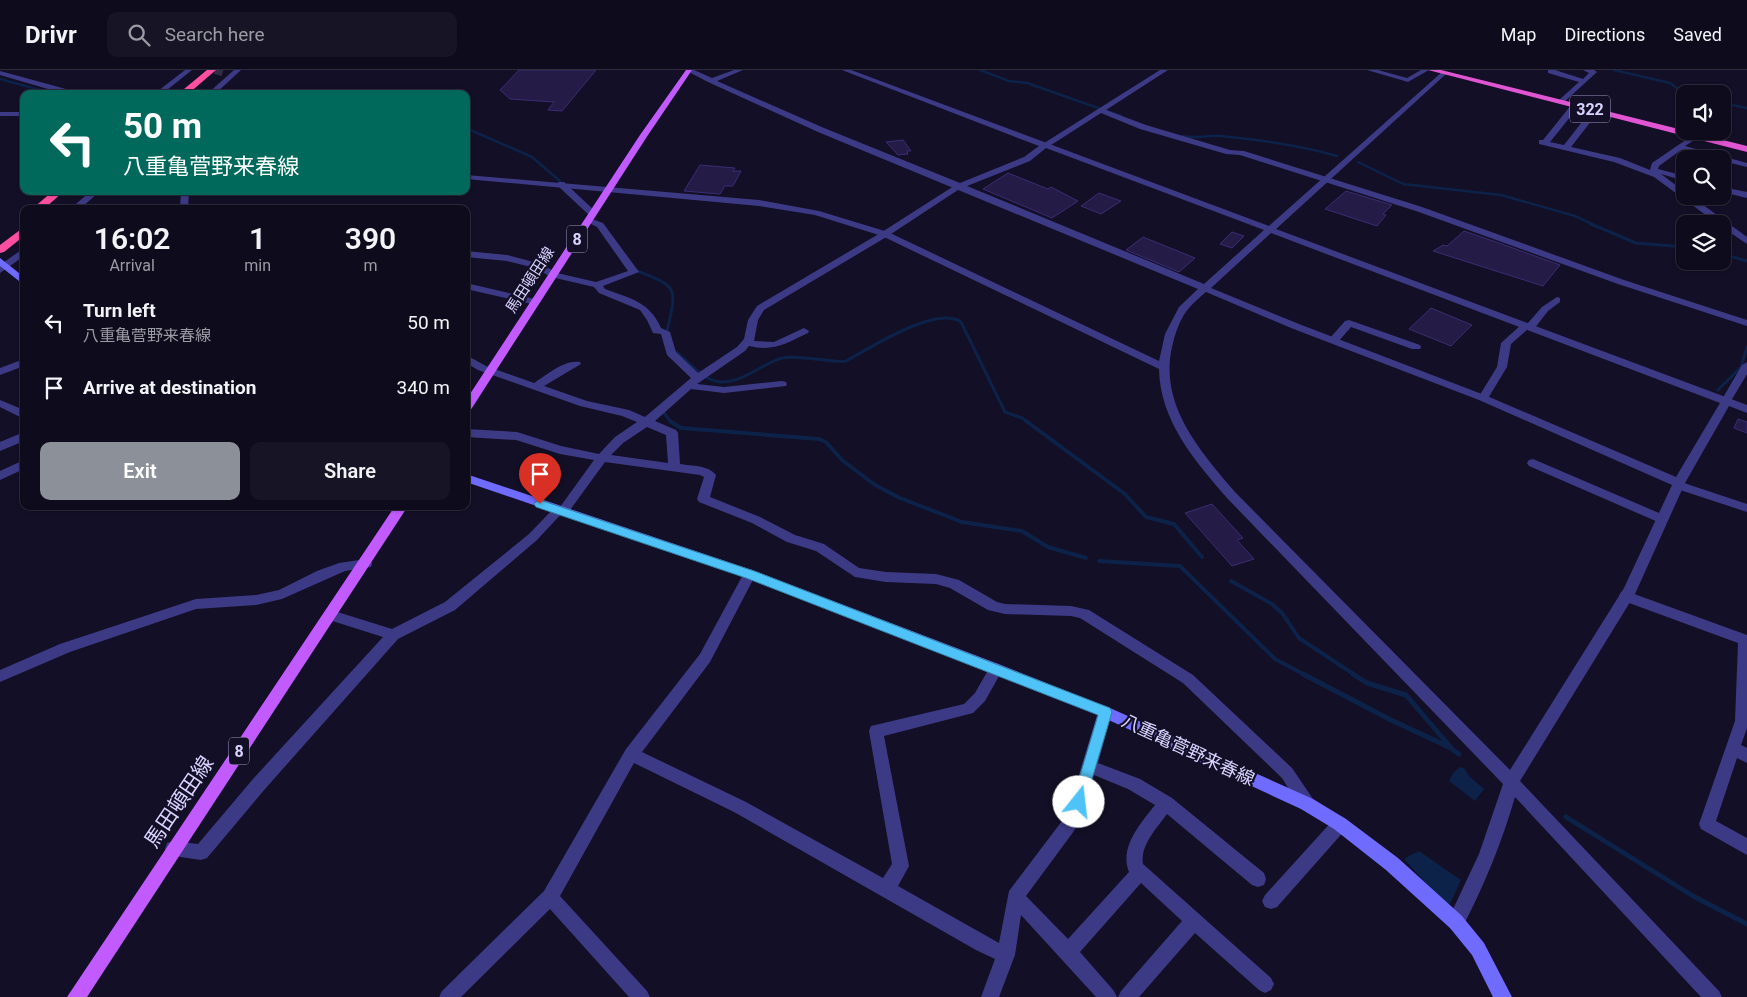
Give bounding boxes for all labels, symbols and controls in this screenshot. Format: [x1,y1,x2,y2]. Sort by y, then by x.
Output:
search box [107,12,457,57]
text: Drivr [25,21,77,49]
icon: search [125,21,153,49]
text: Search here [165,23,265,46]
text: Map [1501,24,1536,45]
text: Directions [1564,24,1645,45]
text: Saved [1673,24,1722,45]
map controls [1676,85,1731,270]
button: sound [1676,85,1731,140]
road number: 322 [1570,96,1610,122]
text: 50 m [123,106,202,147]
icon: left [40,110,105,175]
button: search [1676,150,1731,205]
text: 八重亀菅野来春線 [123,154,299,179]
button: layers [1676,215,1731,270]
text: 16:02 [94,221,171,256]
text: 1 [249,221,266,256]
text: 390 [345,221,396,256]
road number: 8 [567,226,587,252]
street label: 馬田頓田線 [502,244,558,316]
text: Arrival [109,256,155,275]
text: min [244,256,271,275]
text: m [363,256,378,275]
text: Turn left [83,299,156,322]
icon: left [40,309,68,337]
text: 50 m [407,311,450,334]
text: 八重亀菅野来春線 [83,326,211,345]
icon: arrive [40,374,68,402]
text: Arrive at destination [83,376,256,399]
text: 340 m [397,376,450,399]
button: Exit [40,442,240,500]
button: Share [250,442,450,500]
pin [519,453,561,504]
icon: arrive [526,460,554,488]
street label: 八重亀菅野来春線 [1119,710,1258,789]
road number: 8 [229,738,249,764]
street label: 馬田頓田線 [140,752,218,852]
position arrow [1052,775,1104,827]

